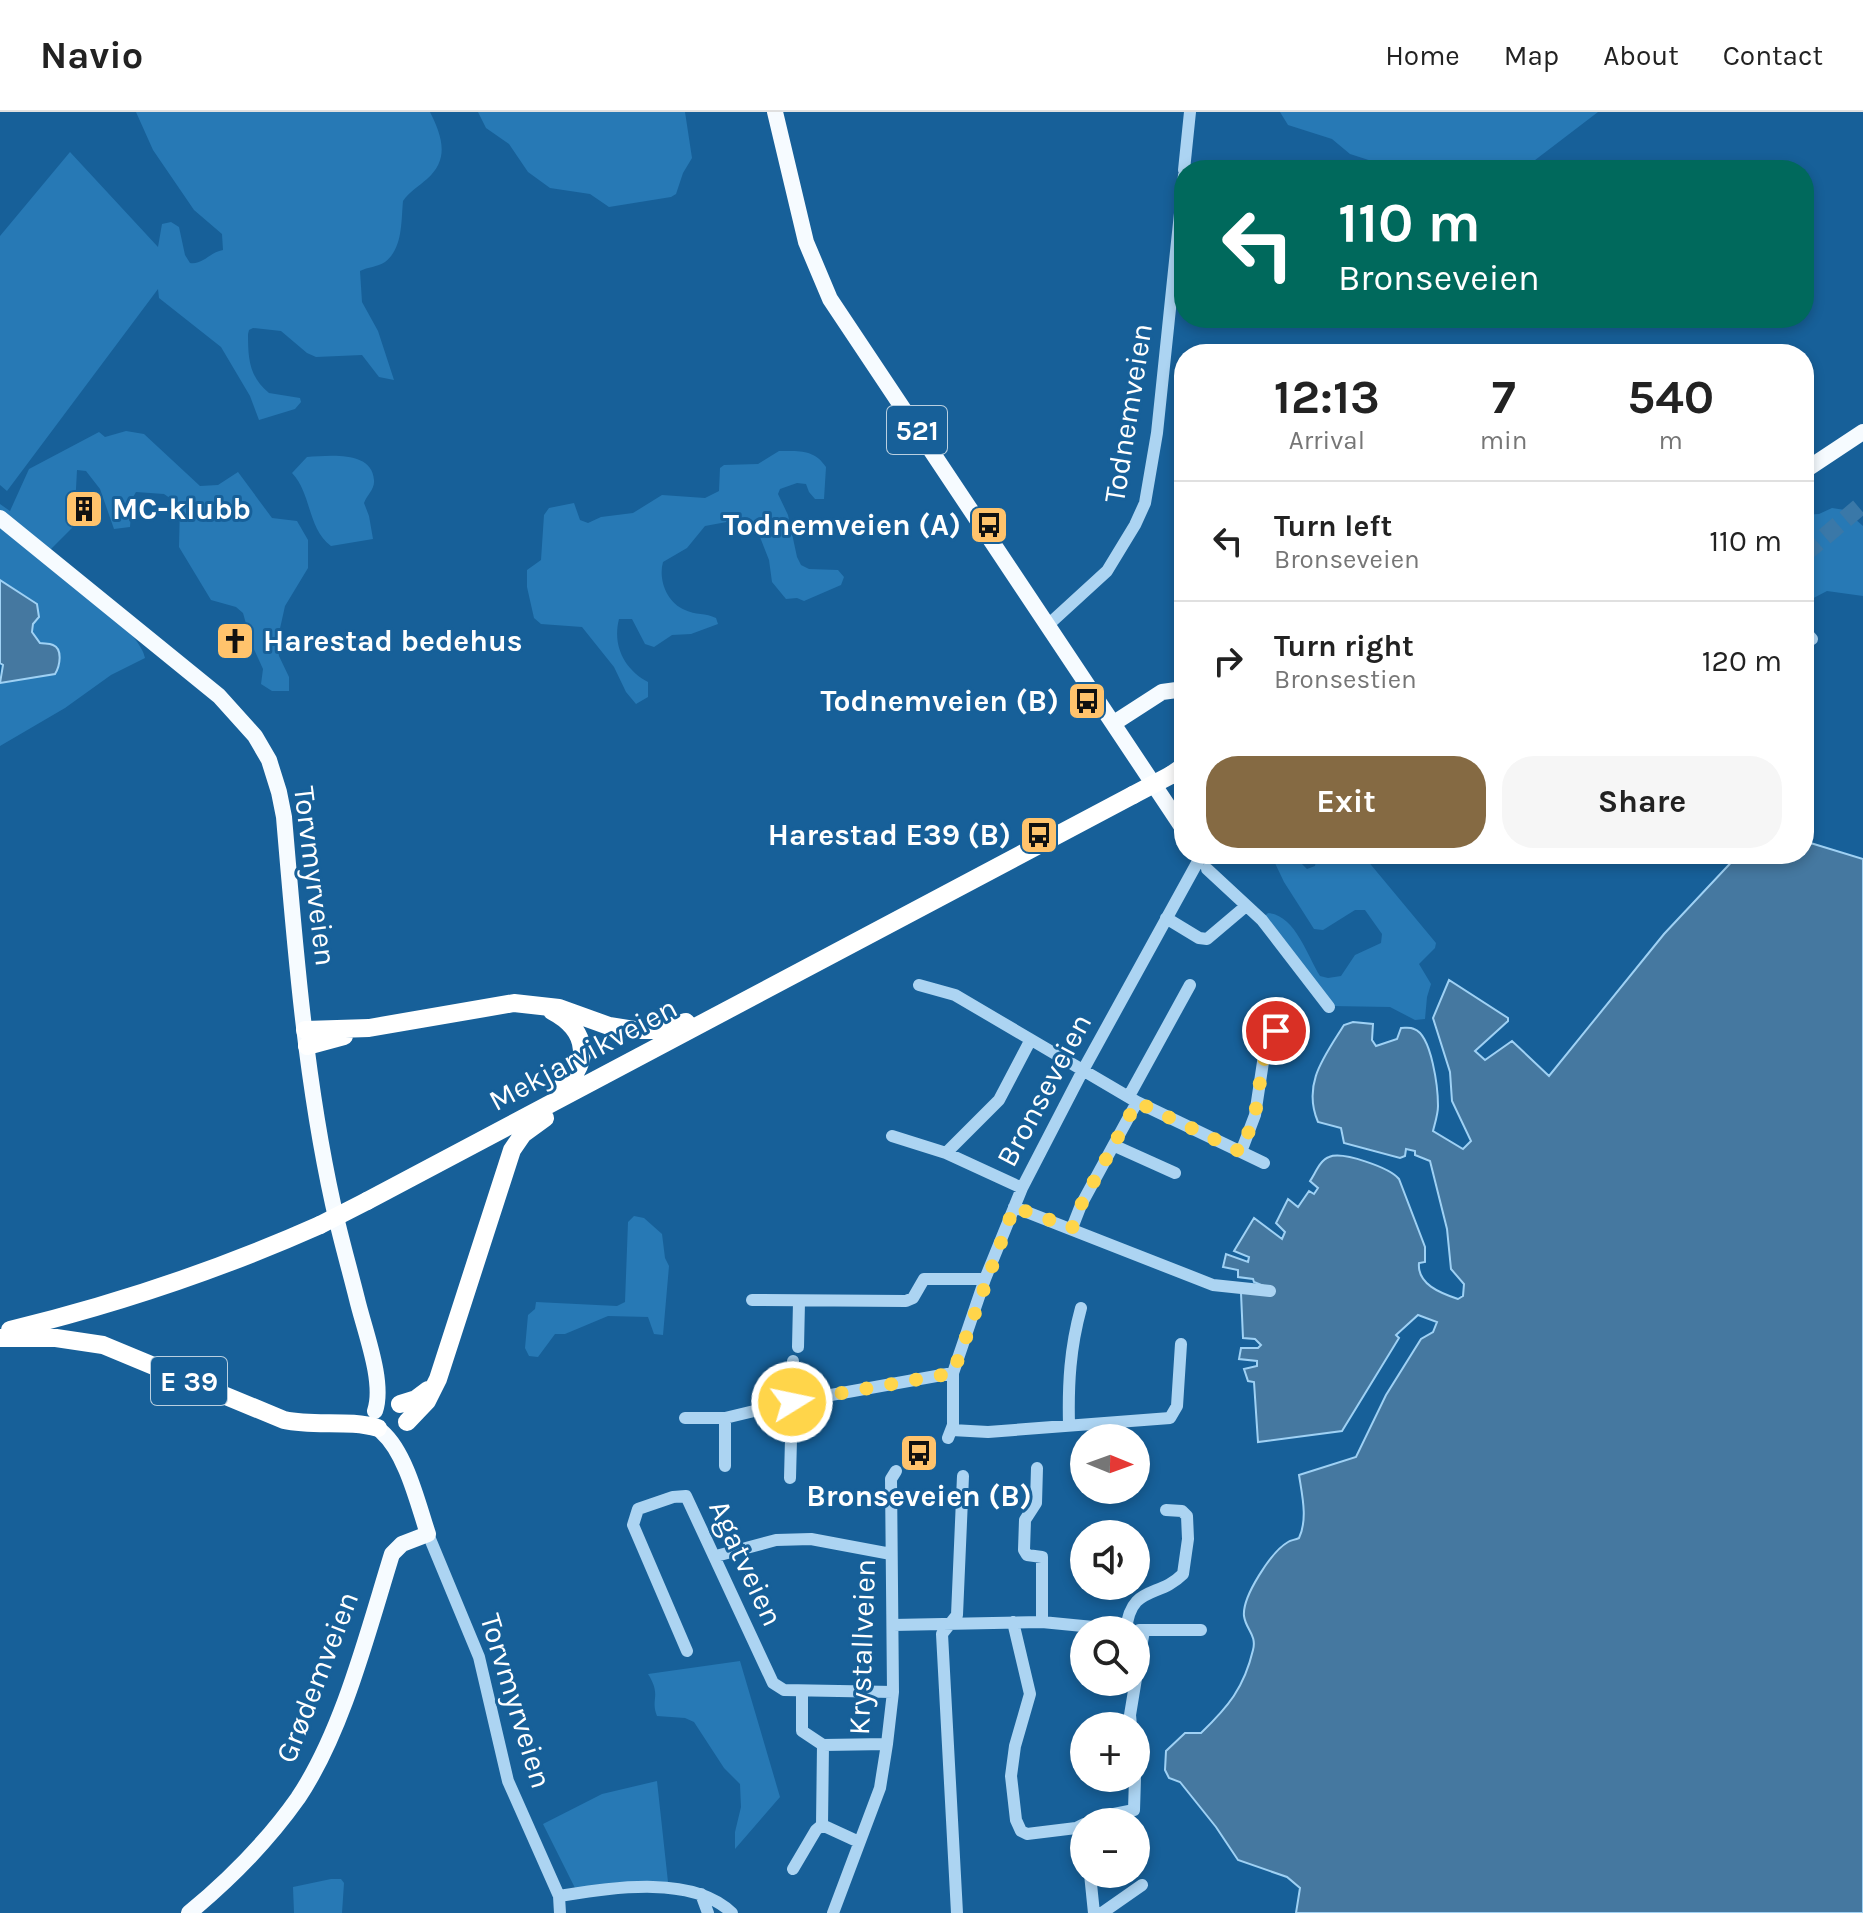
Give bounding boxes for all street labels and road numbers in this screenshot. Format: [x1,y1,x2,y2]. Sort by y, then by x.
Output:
street label: Todnemveien [1096,321,1160,505]
road number: 521 [887,406,947,454]
street label: Torvmyrveien [286,784,344,968]
street label: Mekjarvikveien [483,989,683,1119]
street label: Bronseveien [989,1007,1099,1173]
road number: E 39 [151,1357,227,1405]
street label: Agatveien [701,1494,791,1632]
street label: Krystallveien [841,1558,883,1736]
street label: Grødemveien [268,1586,366,1768]
street label: Torvmyrveien [472,1609,560,1793]

